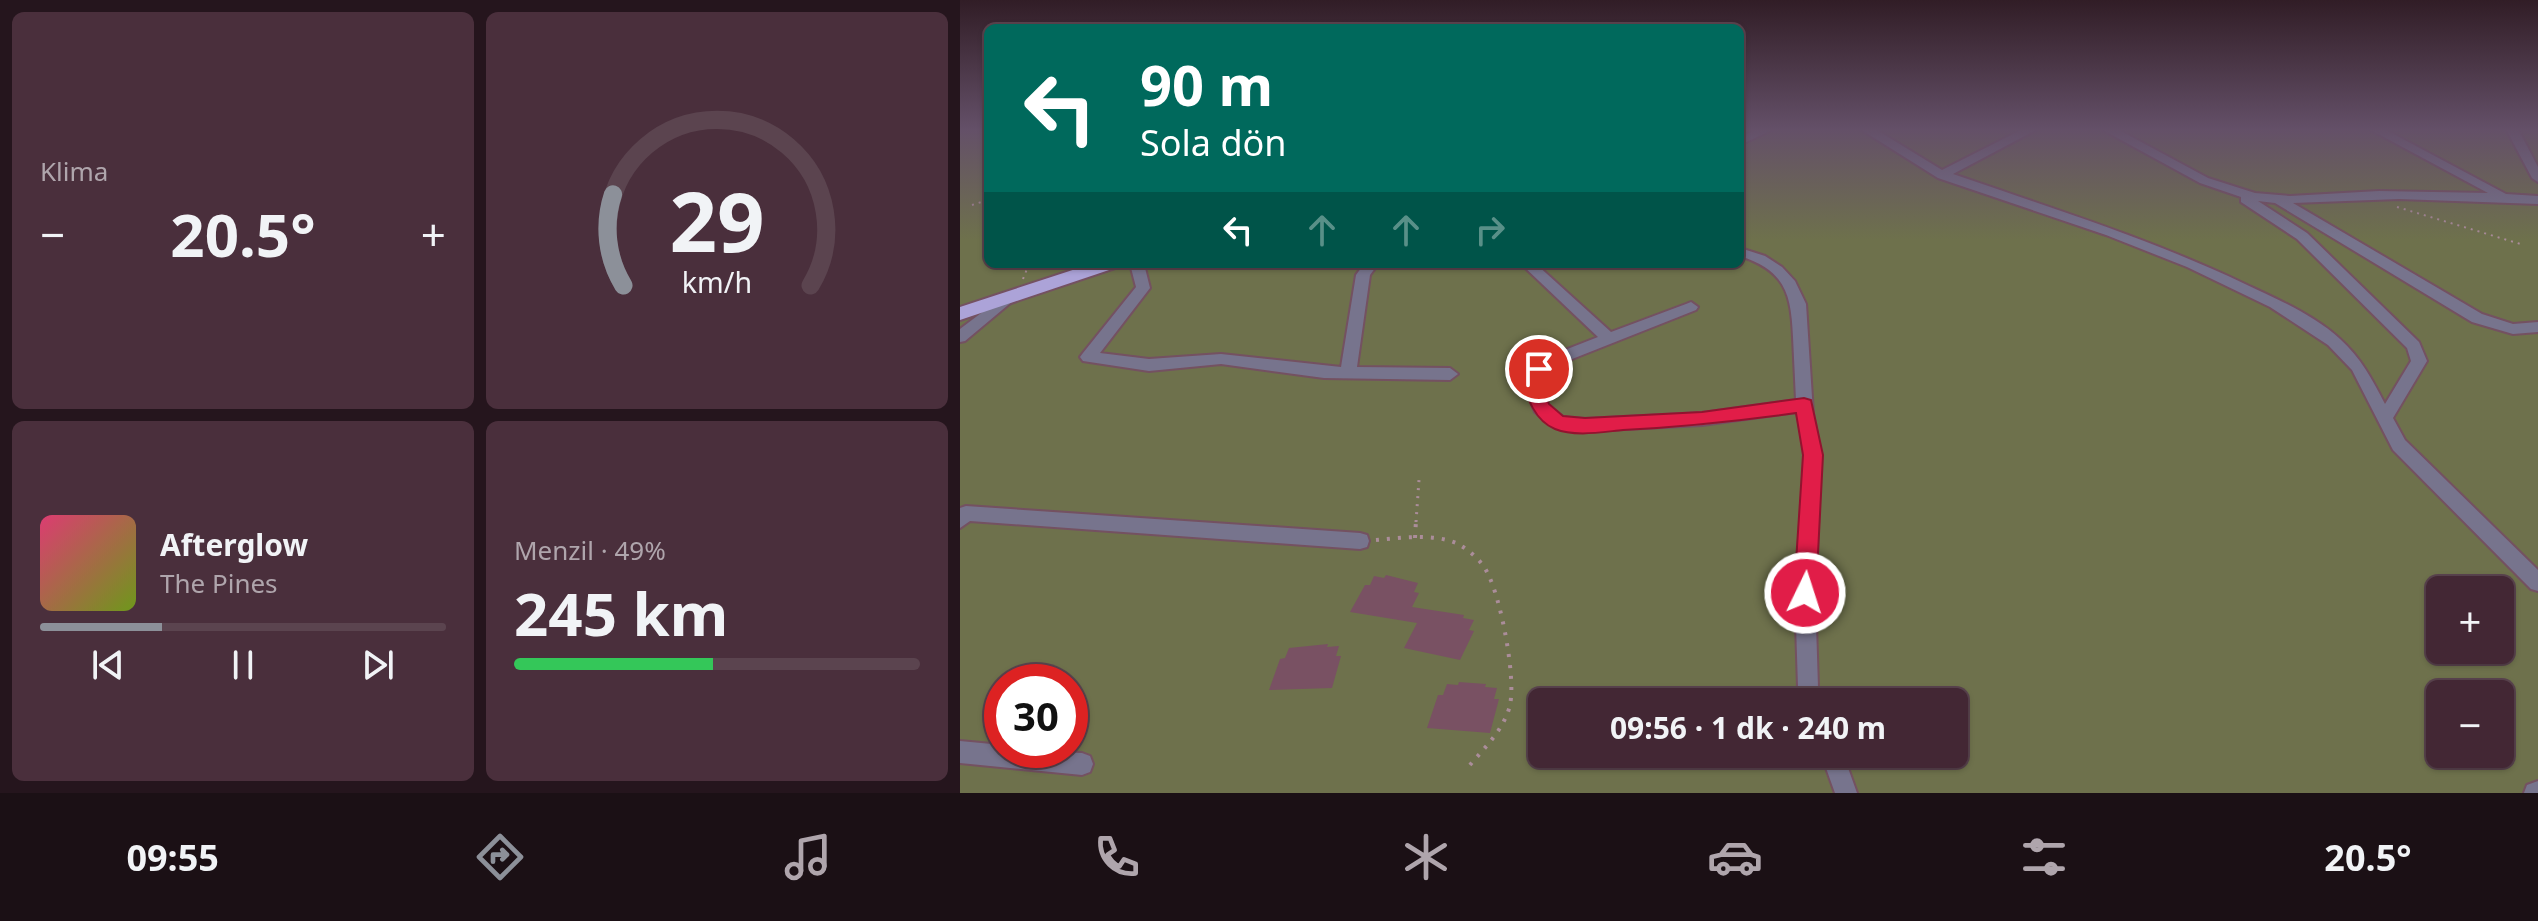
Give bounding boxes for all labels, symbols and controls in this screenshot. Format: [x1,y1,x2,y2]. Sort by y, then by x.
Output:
text: 90 m [1140,46,1273,122]
icon: left [1008,56,1112,160]
text: Sola dön [1140,118,1287,167]
text: Klima [40,153,108,189]
text: 29 [669,163,765,276]
text: 20.5° [170,193,316,275]
text: − [40,204,65,264]
text: + [421,204,446,264]
icon: left [1216,208,1260,252]
icon: ahead [1300,208,1344,252]
icon: ahead [1384,208,1428,252]
icon: right [1468,208,1512,252]
text: km/h [682,262,752,301]
pin [1505,335,1573,403]
icon: arrive [1517,347,1561,391]
text: Afterglow [160,524,308,565]
text: Menzil · 49% [514,532,666,568]
position arrow [1763,551,1847,635]
text: The Pines [160,565,278,601]
text: 245 km [514,572,728,654]
map controls [2426,576,2514,768]
button: + [2426,576,2514,664]
icon: previous [86,643,130,687]
icon: pause [221,643,265,687]
icon: next [356,643,400,687]
speed limit sign: 30 [984,664,1088,768]
button: − [2426,680,2514,768]
text: 09:56 · 1 dk · 240 m [1610,707,1886,748]
icon: directions [472,829,528,885]
icon: music [780,829,836,885]
icon: phone [1089,829,1145,885]
icon: climate [1398,829,1454,885]
icon: car [1707,829,1763,885]
icon: filters [2016,829,2072,885]
text: 09:55 [126,833,219,882]
text: 20.5° [2324,833,2412,882]

